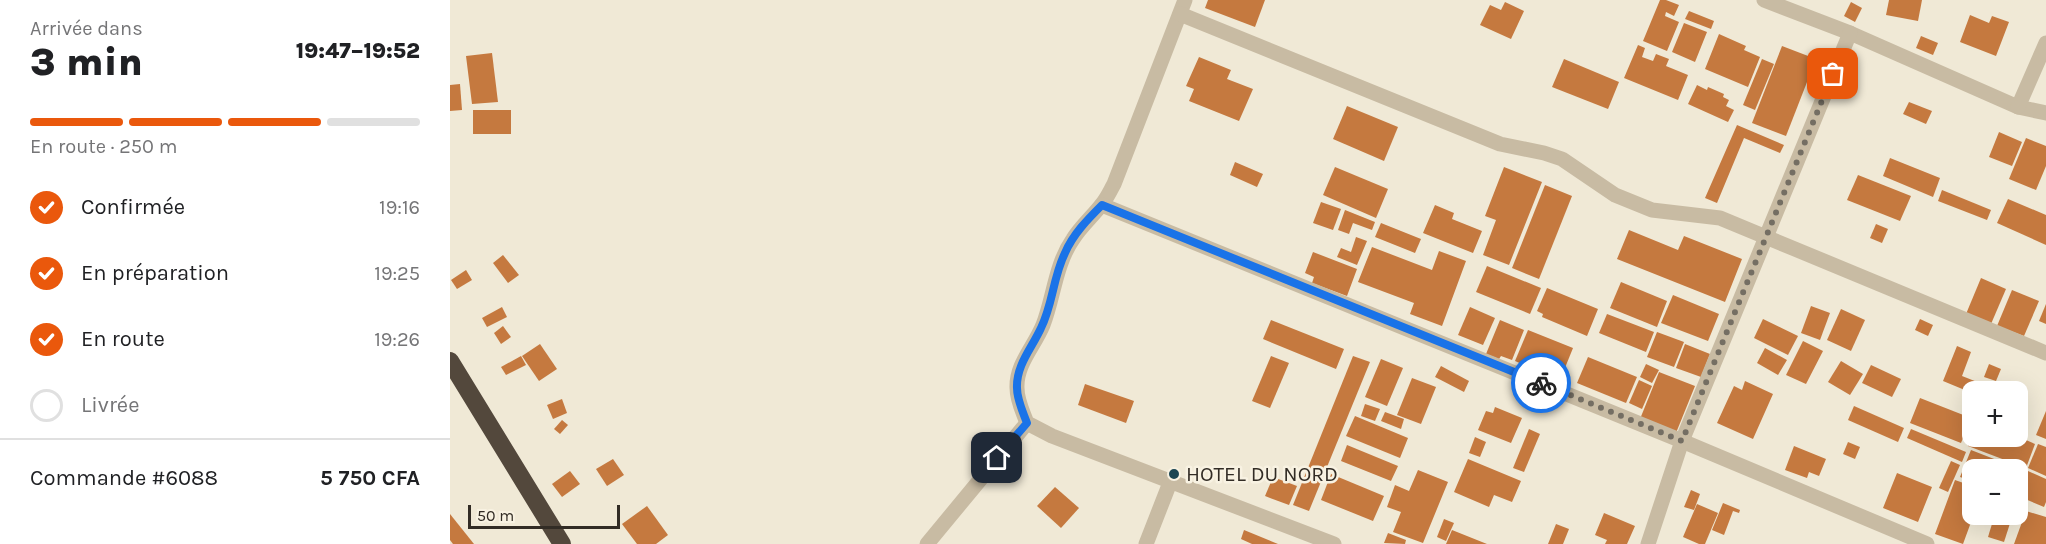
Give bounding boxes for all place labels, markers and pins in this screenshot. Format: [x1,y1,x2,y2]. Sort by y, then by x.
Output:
pin [1807,48,1858,99]
pin [971,432,1022,483]
place label: HOTEL DU NORD [1186,462,1338,486]
marker: HOTEL DU NORD [1167,467,1181,481]

